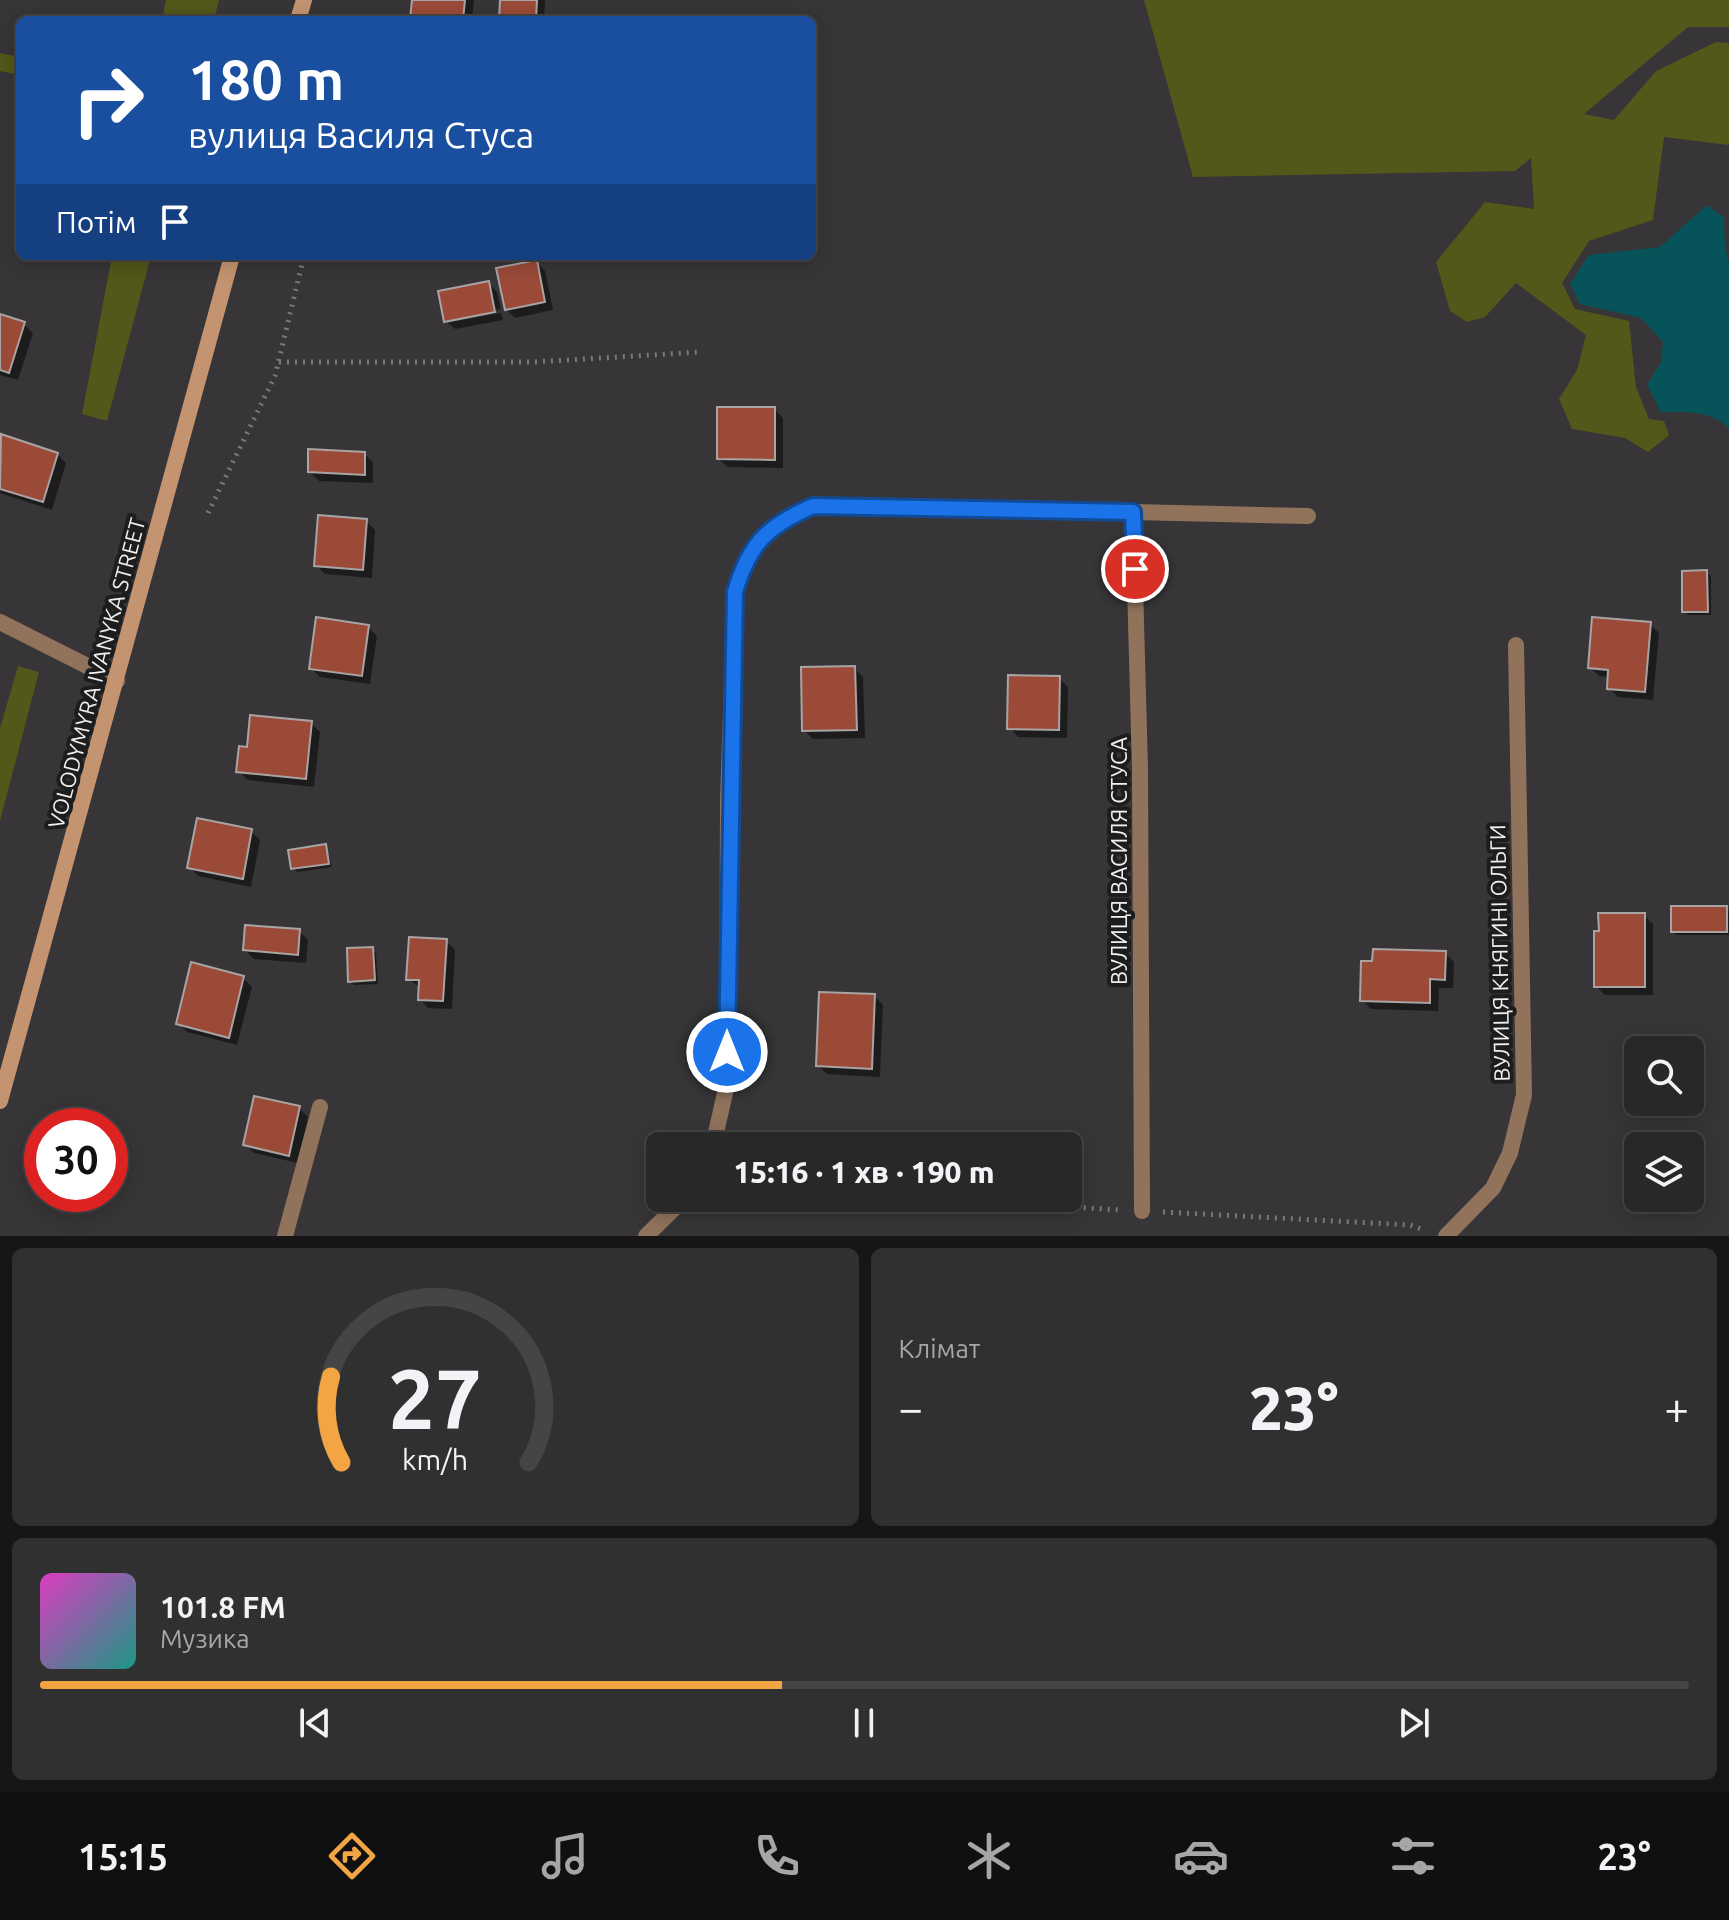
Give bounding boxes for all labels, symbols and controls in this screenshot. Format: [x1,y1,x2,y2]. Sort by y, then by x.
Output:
icon: right [56,48,160,152]
text: 180 m [188,48,344,111]
text: вулиця Василя Стуса [188,114,534,155]
icon: arrive [153,200,197,244]
text: Потім [56,205,137,239]
street label: VOLODYMYRA IVANYKA STREET [42,515,150,831]
pin [1101,535,1169,603]
icon: arrive [1113,547,1157,591]
street label: ВУЛИЦЯ ВАСИЛЯ СТУСА [1106,736,1131,985]
street label: ВУЛИЦЯ КНЯГИНІ ОЛЬГИ [1484,824,1514,1082]
position arrow [685,1010,769,1094]
map controls [1624,1036,1704,1212]
button: search [1624,1036,1704,1116]
speed limit sign: 30 [24,1108,128,1212]
button: layers [1624,1132,1704,1212]
text: 15:16 · 1 хв · 190 m [733,1155,995,1189]
text: Клімат [899,1334,980,1363]
text: 27 [388,1351,482,1445]
text: 23° [1249,1374,1338,1441]
text: − [899,1383,923,1432]
text: + [1664,1383,1689,1432]
text: km/h [402,1443,468,1475]
text: 101.8 FM [160,1590,286,1624]
text: Музика [160,1624,250,1653]
icon: previous [293,1701,337,1745]
icon: pause [842,1701,886,1745]
icon: next [1392,1701,1436,1745]
icon: directions [324,1828,380,1884]
icon: music [537,1828,593,1884]
icon: phone [749,1828,805,1884]
icon: climate [961,1828,1017,1884]
icon: car [1173,1828,1229,1884]
icon: filters [1385,1828,1441,1884]
text: 15:15 [78,1836,168,1877]
text: 23° [1597,1836,1651,1877]

